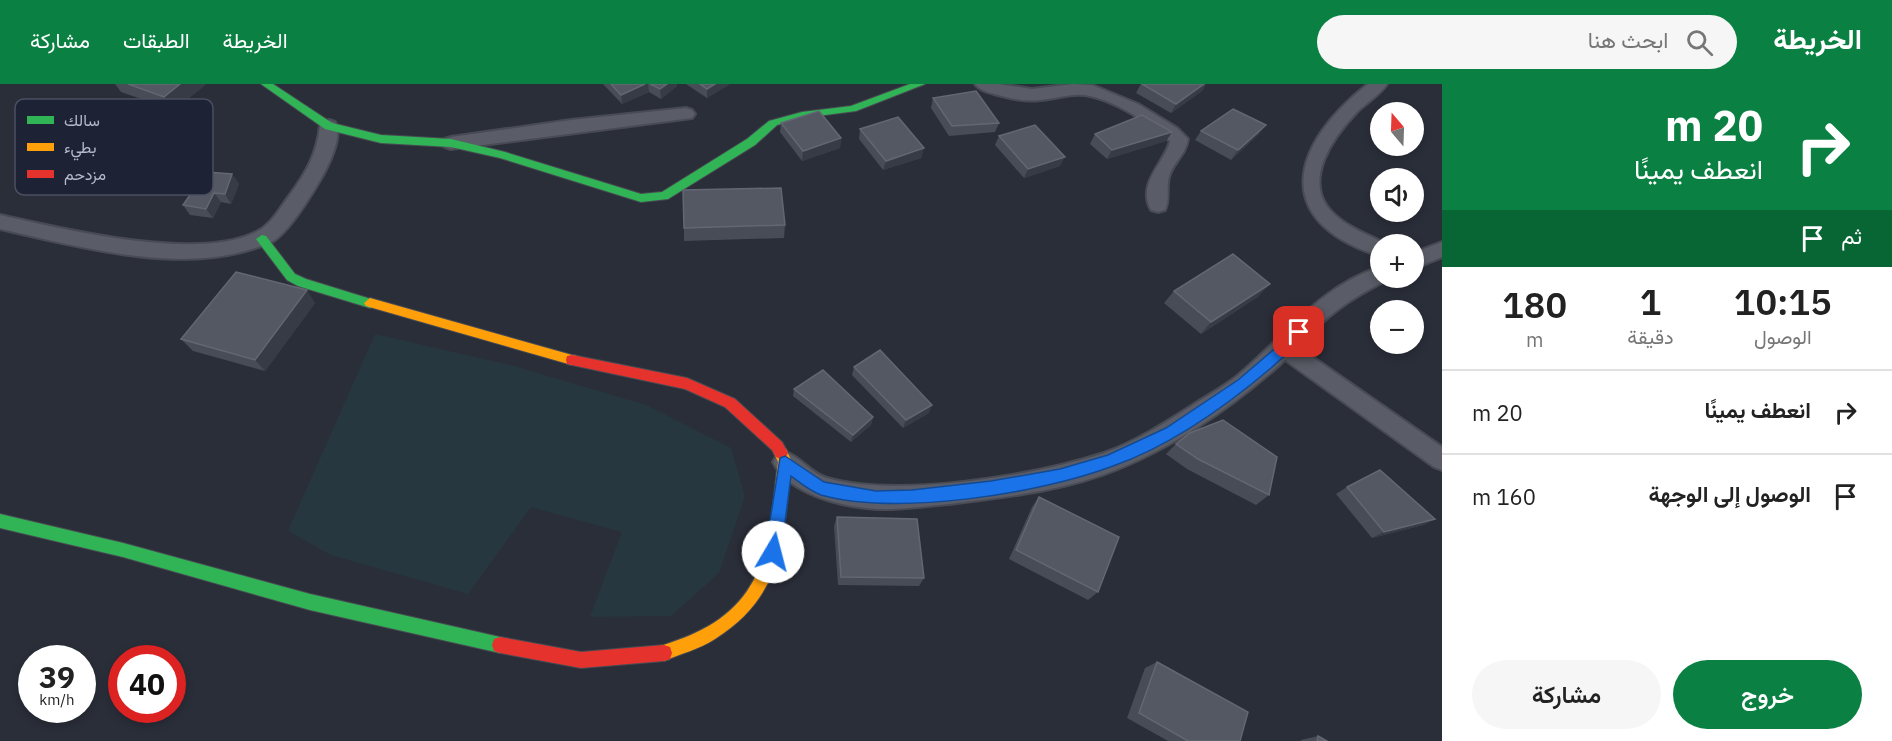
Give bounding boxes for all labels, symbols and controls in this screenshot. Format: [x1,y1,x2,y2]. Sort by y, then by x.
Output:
search box [1317,15,1737,69]
text: الخريطة [1773,20,1862,57]
text: ابحث هنا [1588,25,1668,54]
text: مشاركة [30,26,90,54]
text: الطبقات [123,26,190,54]
text: الخريطة [223,26,288,54]
icon: search [1683,26,1716,59]
text: 20 m [1665,98,1763,153]
legend [15,99,213,195]
north arrow [1370,102,1424,156]
map controls [1370,102,1424,354]
icon: right [1784,108,1862,186]
text: سالك [64,110,100,130]
text: بطيء [64,137,96,161]
text: انعطف يمينًا [1634,151,1763,186]
text: مزدحم [64,164,106,185]
button: sound [1370,168,1424,222]
text: ثم [1841,221,1862,250]
icon: arrive [1796,222,1829,255]
button: + [1370,234,1424,288]
text: 1 [1640,278,1661,325]
text: 10:15 [1734,278,1832,325]
text: 180 [1502,281,1567,328]
button: − [1370,300,1424,354]
pin [1273,306,1324,357]
icon: arrive [1282,315,1315,348]
text: دقيقة [1627,323,1674,350]
text: الوصول [1754,323,1812,350]
text: m [1526,326,1543,353]
text: انعطف يمينًا [1704,395,1811,424]
icon: right [1829,396,1862,429]
text: 20 m [1472,398,1523,427]
text: الوصول إلى الوجهة [1649,479,1811,508]
icon: arrive [1829,480,1862,513]
text: 160 m [1472,482,1536,511]
position arrow [741,520,805,584]
speed limit sign: 40 [108,645,186,723]
text: 39 [39,657,75,696]
button: مشاركة [1472,660,1661,729]
button: خروج [1673,660,1862,729]
text: km/h [39,690,75,709]

